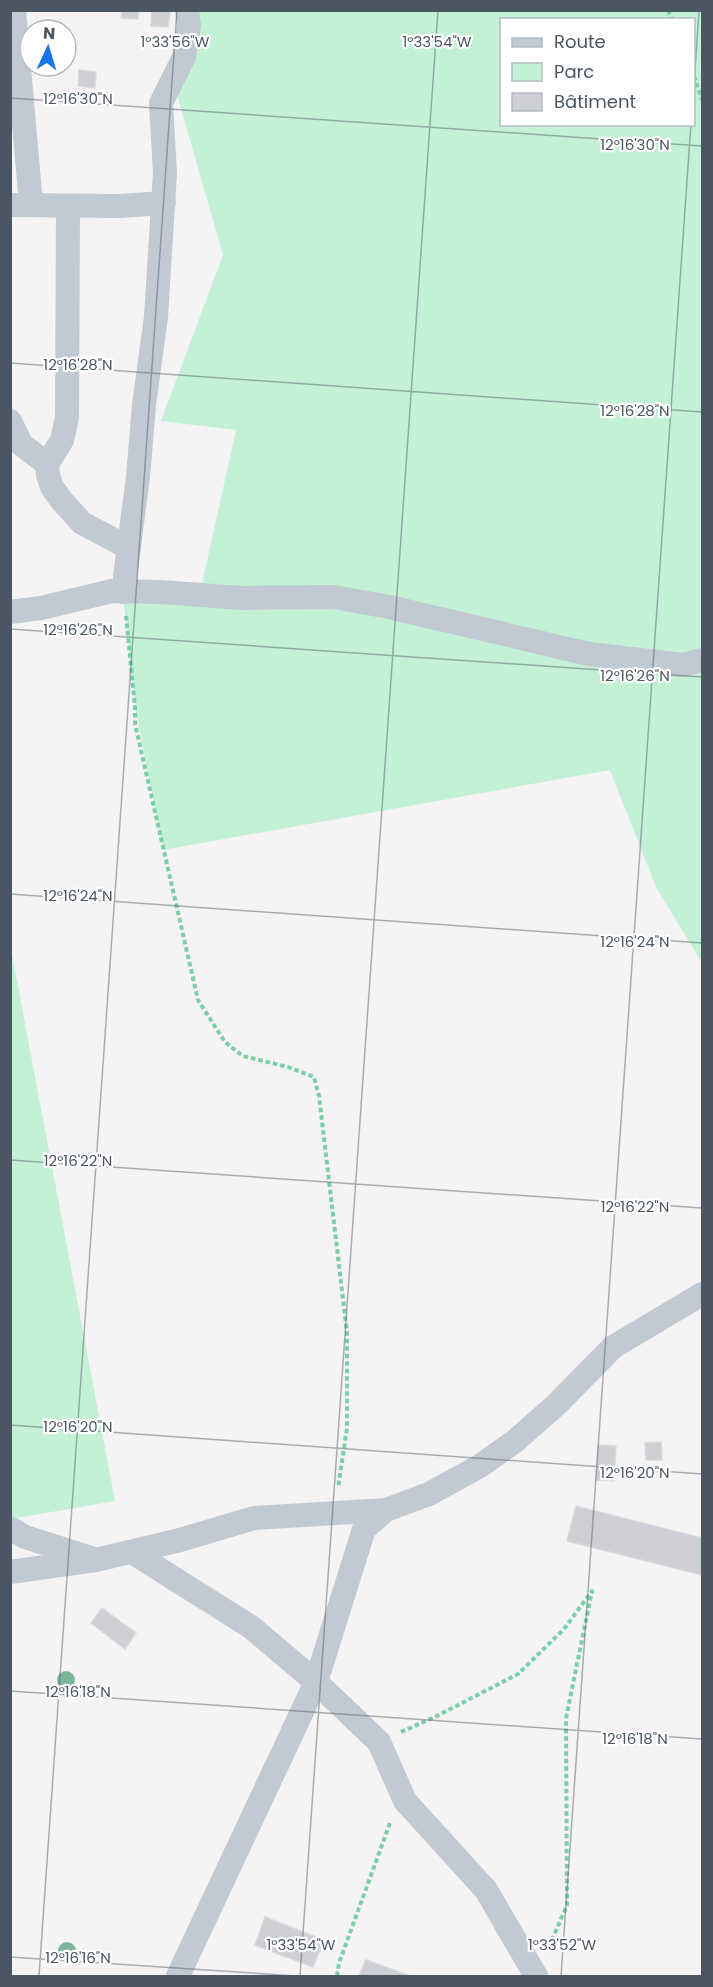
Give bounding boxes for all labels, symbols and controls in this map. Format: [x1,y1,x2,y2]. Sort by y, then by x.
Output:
north arrow [18,18,78,78]
legend [500,18,695,126]
text: N [42,22,56,45]
text: Route [554,29,606,54]
text: 1°33'56"W [141,31,210,52]
text: 1°33'54"W [403,31,472,52]
text: Parc [554,59,594,84]
text: 12°16'30"N [43,88,113,109]
text: Bâtiment [554,89,636,114]
text: 12°16'30"N [600,134,670,155]
text: 12°16'28"N [43,354,113,375]
text: 12°16'28"N [600,400,670,421]
text: 12°16'26"N [43,619,113,640]
text: 12°16'26"N [600,665,670,686]
text: 12°16'24"N [43,885,113,906]
text: 12°16'24"N [600,931,670,952]
text: 12°16'22"N [44,1150,112,1171]
text: 12°16'22"N [601,1196,669,1217]
text: 12°16'20"N [43,1416,113,1437]
text: 12°16'20"N [600,1462,670,1483]
text: 12°16'18"N [45,1681,111,1702]
text: 12°16'18"N [602,1728,668,1749]
text: 1°33'54"W [267,1934,336,1955]
text: 1°33'52"W [528,1934,596,1955]
text: 12°16'16"N [45,1947,111,1968]

